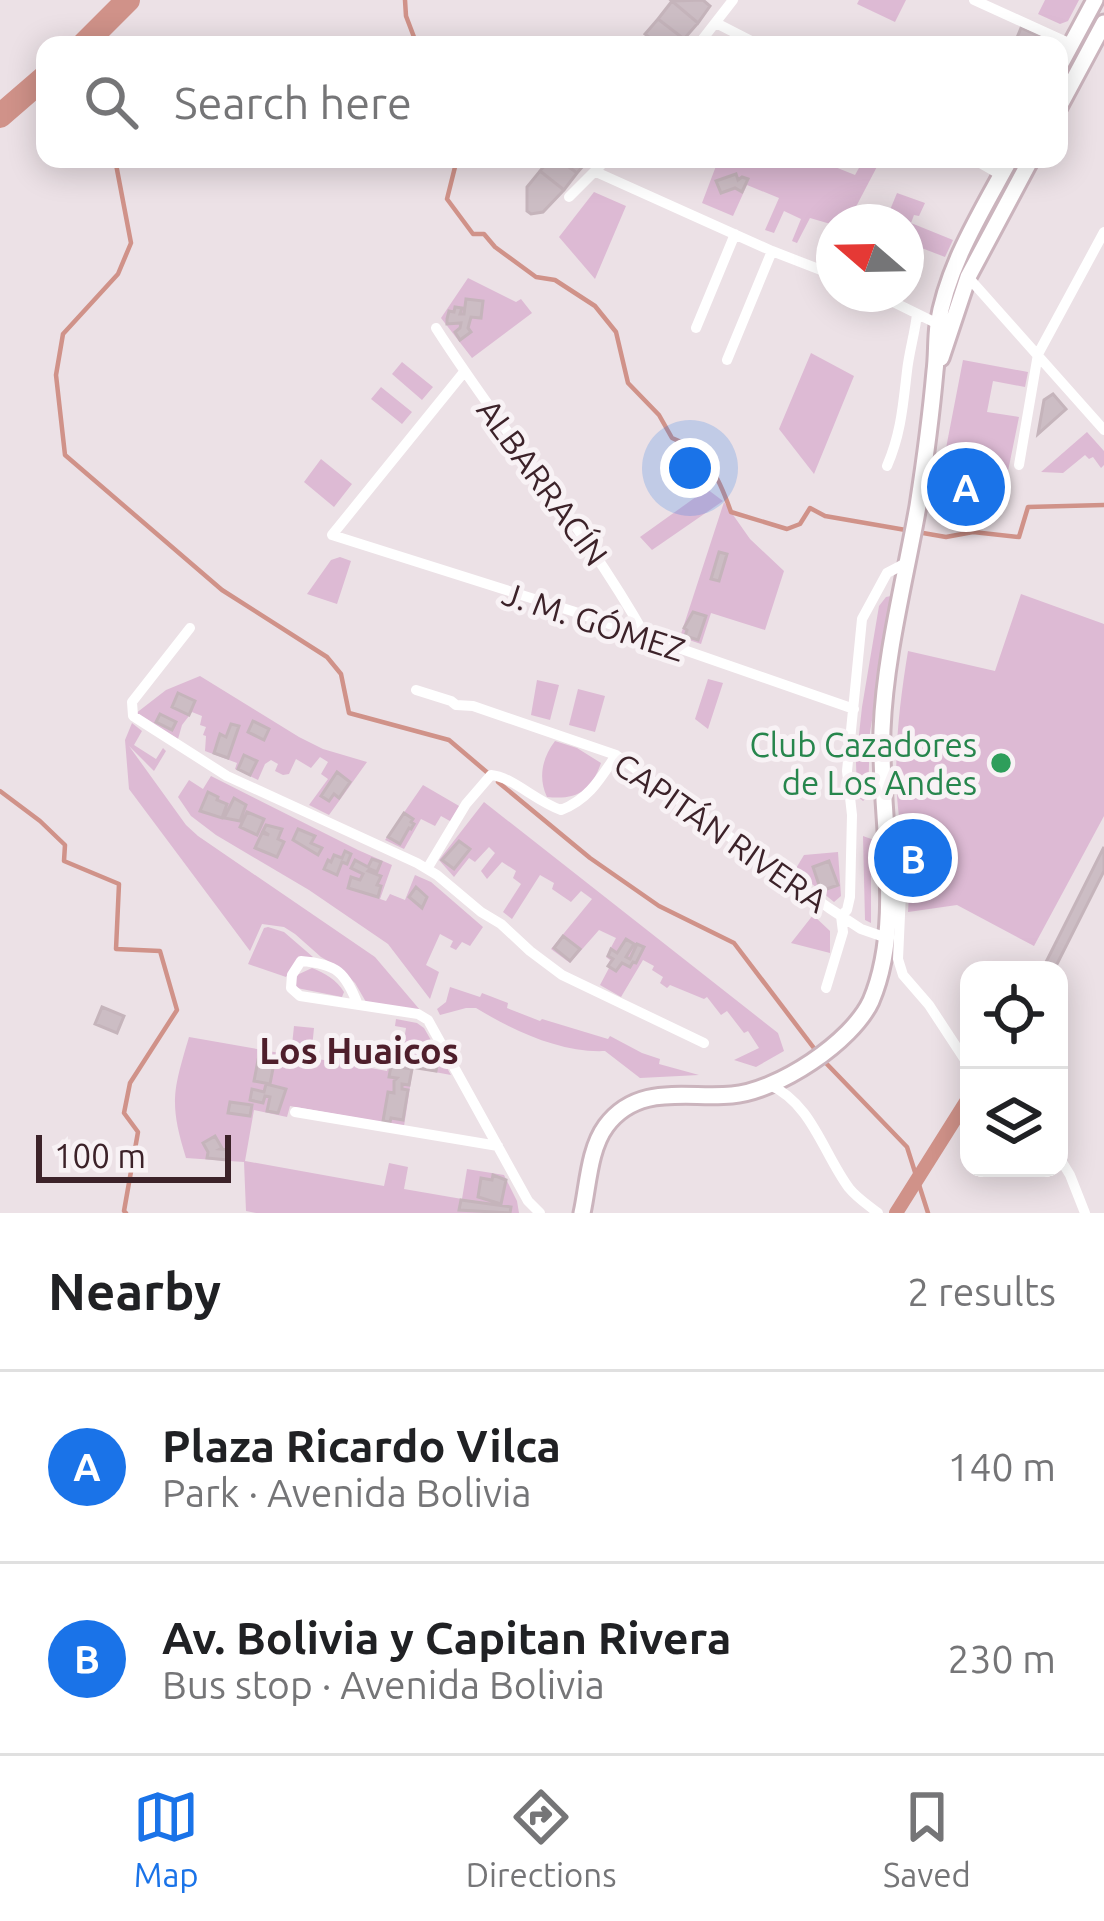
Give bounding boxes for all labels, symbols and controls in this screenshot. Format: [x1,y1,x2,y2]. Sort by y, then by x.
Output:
search box [36,36,1068,168]
icon: search [78,69,144,135]
text: Search here [174,77,412,128]
north arrow [816,204,924,312]
street label: ALBARRACÍN [470,391,617,572]
your location [660,438,720,498]
pin: A [927,442,1005,532]
street label: J. M. GÓMEZ [498,572,691,668]
place label: Club Cazadores de Los Andes [749,726,977,801]
street label: CAPITÁN RIVERA [608,743,836,920]
marker: Club Cazadores de Los Andes [988,750,1014,776]
pin: B [874,813,952,903]
map controls [960,961,1068,1177]
button: locate [960,961,1068,1069]
district label: Los Huaicos [259,1030,459,1071]
button: layers [960,1069,1068,1177]
scale bar [36,1129,231,1182]
text: 100 m [54,1137,146,1174]
text: Nearby [48,1262,221,1320]
text: 2 results [907,1270,1056,1313]
text: Plaza Ricardo Vilca [162,1420,561,1471]
text: A [73,1445,101,1488]
text: 140 m [947,1445,1056,1488]
text: Park · Avenida Bolivia [162,1471,532,1514]
text: Av. Bolivia y Capitan Rivera [162,1612,731,1663]
text: B [74,1637,100,1680]
text: 230 m [947,1637,1056,1680]
text: Bus stop · Avenida Bolivia [162,1663,605,1706]
tab: Map [133,1784,199,1893]
tab: Directions [466,1784,616,1893]
tab: Saved [883,1784,971,1893]

